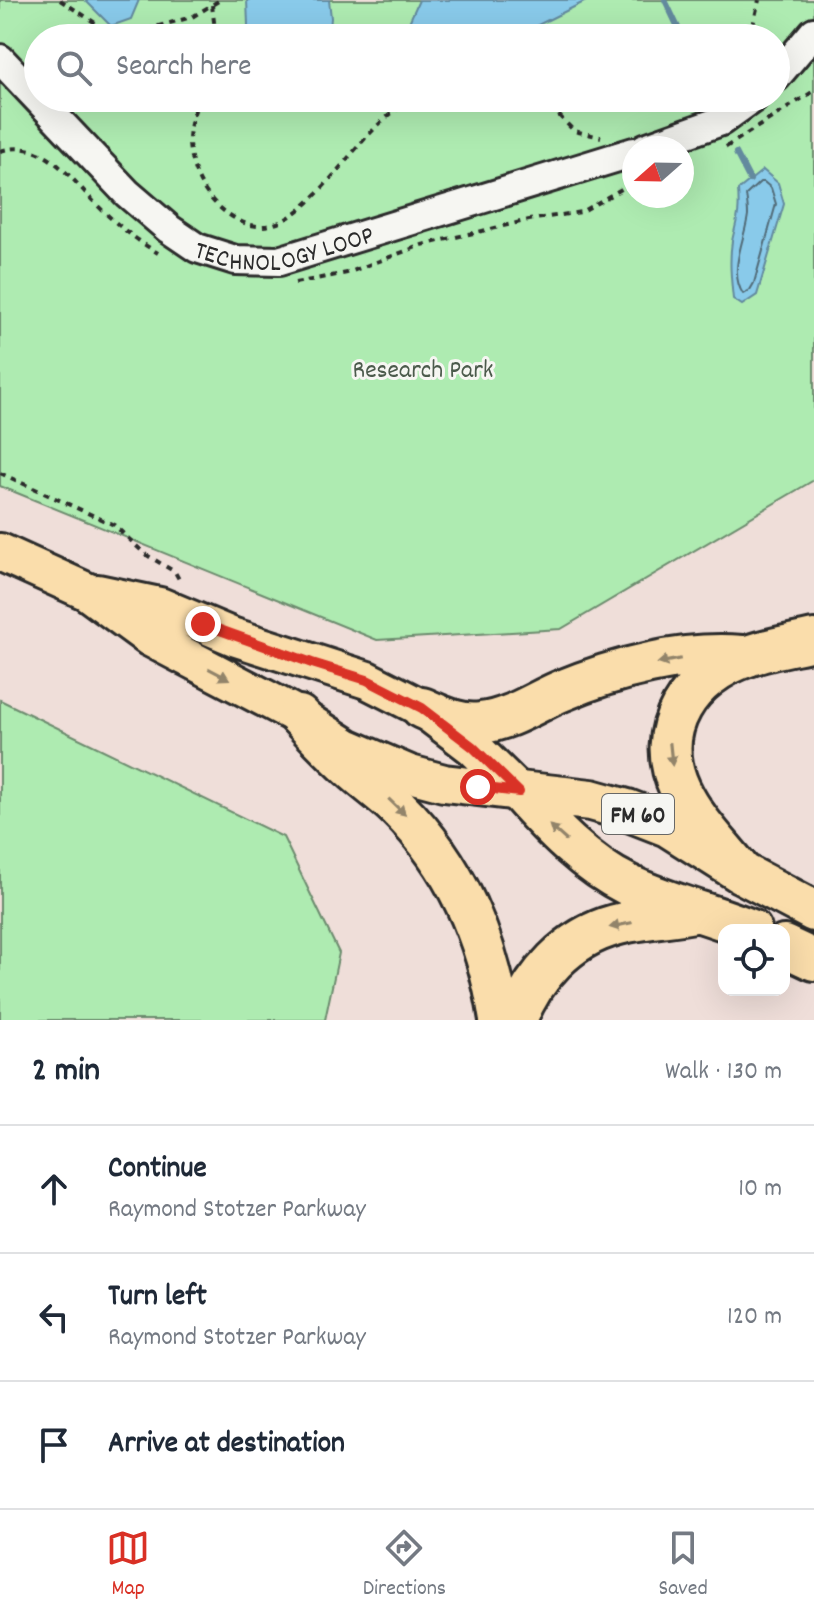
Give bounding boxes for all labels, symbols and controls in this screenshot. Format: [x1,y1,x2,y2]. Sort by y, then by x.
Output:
search box [24,24,790,112]
icon: search [52,46,96,90]
text: Search here [116,47,252,90]
north arrow [622,136,694,208]
street label: TECHNOLOGY LOOP [189,218,379,283]
park label: Research Park [353,353,493,390]
route end [185,606,221,642]
one-way arrow [656,655,681,668]
one-way arrow [208,667,230,681]
one-way arrow [665,742,678,767]
route start [460,769,496,805]
road number: FM 60 [602,794,674,834]
one-way arrow [387,798,406,816]
one-way arrow [549,825,569,842]
one-way arrow [608,919,633,932]
map controls [718,924,790,996]
button: locate [718,924,790,996]
text: 2 min [32,1048,100,1097]
text: Walk · 130 m [665,1054,782,1091]
text: Continue [108,1149,207,1192]
icon: ahead [32,1167,76,1211]
text: 10 m [738,1171,782,1208]
text: Raymond Stotzer Parkway [108,1192,366,1229]
text: Turn left [108,1277,207,1320]
icon: left [32,1295,76,1339]
text: 120 m [727,1299,782,1336]
text: Raymond Stotzer Parkway [108,1320,366,1357]
icon: arrive [32,1423,76,1467]
text: Arrive at destination [108,1424,345,1467]
tab: Map [106,1526,150,1605]
tab: Directions [363,1526,446,1605]
tab: Saved [659,1526,708,1605]

